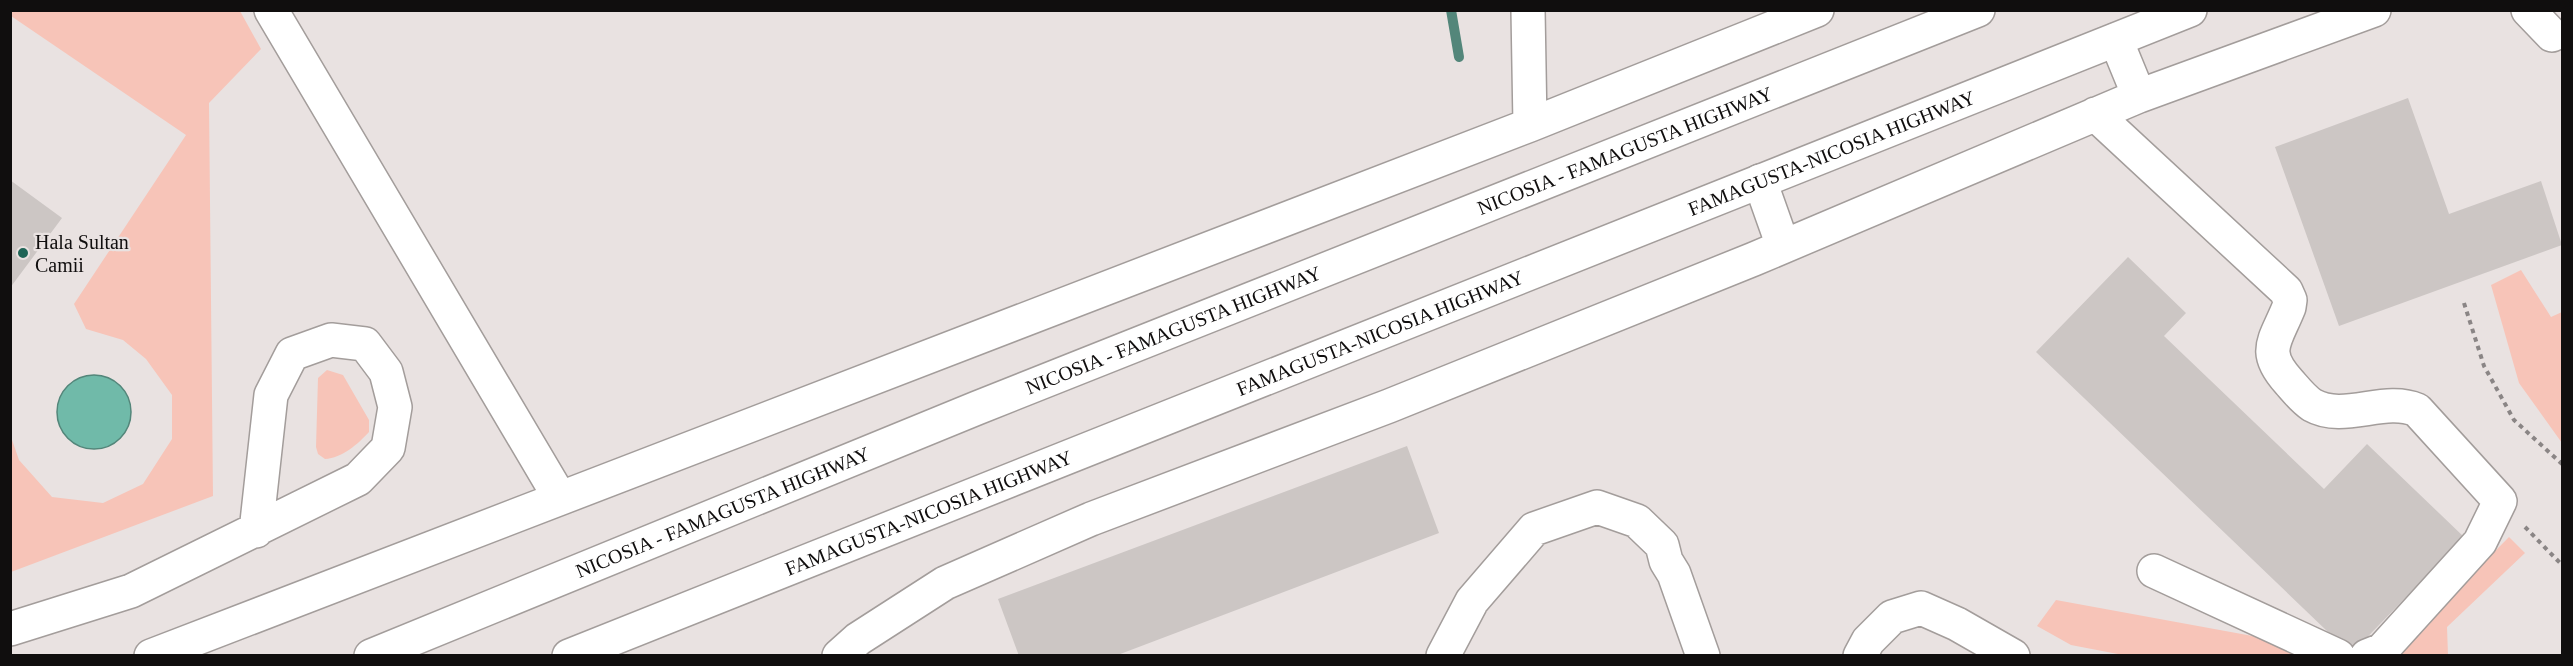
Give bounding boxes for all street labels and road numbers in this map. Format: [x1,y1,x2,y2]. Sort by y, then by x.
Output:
street label: NICOSIA - FAMAGUSTA HIGHWAY [1474,82,1776,219]
street label: FAMAGUSTA-NICOSIA HIGHWAY [1685,86,1978,220]
street label: NICOSIA - FAMAGUSTA HIGHWAY [1022,261,1324,399]
street label: FAMAGUSTA-NICOSIA HIGHWAY [1233,266,1527,400]
street label: NICOSIA - FAMAGUSTA HIGHWAY [572,442,873,582]
street label: FAMAGUSTA-NICOSIA HIGHWAY [782,446,1075,580]

